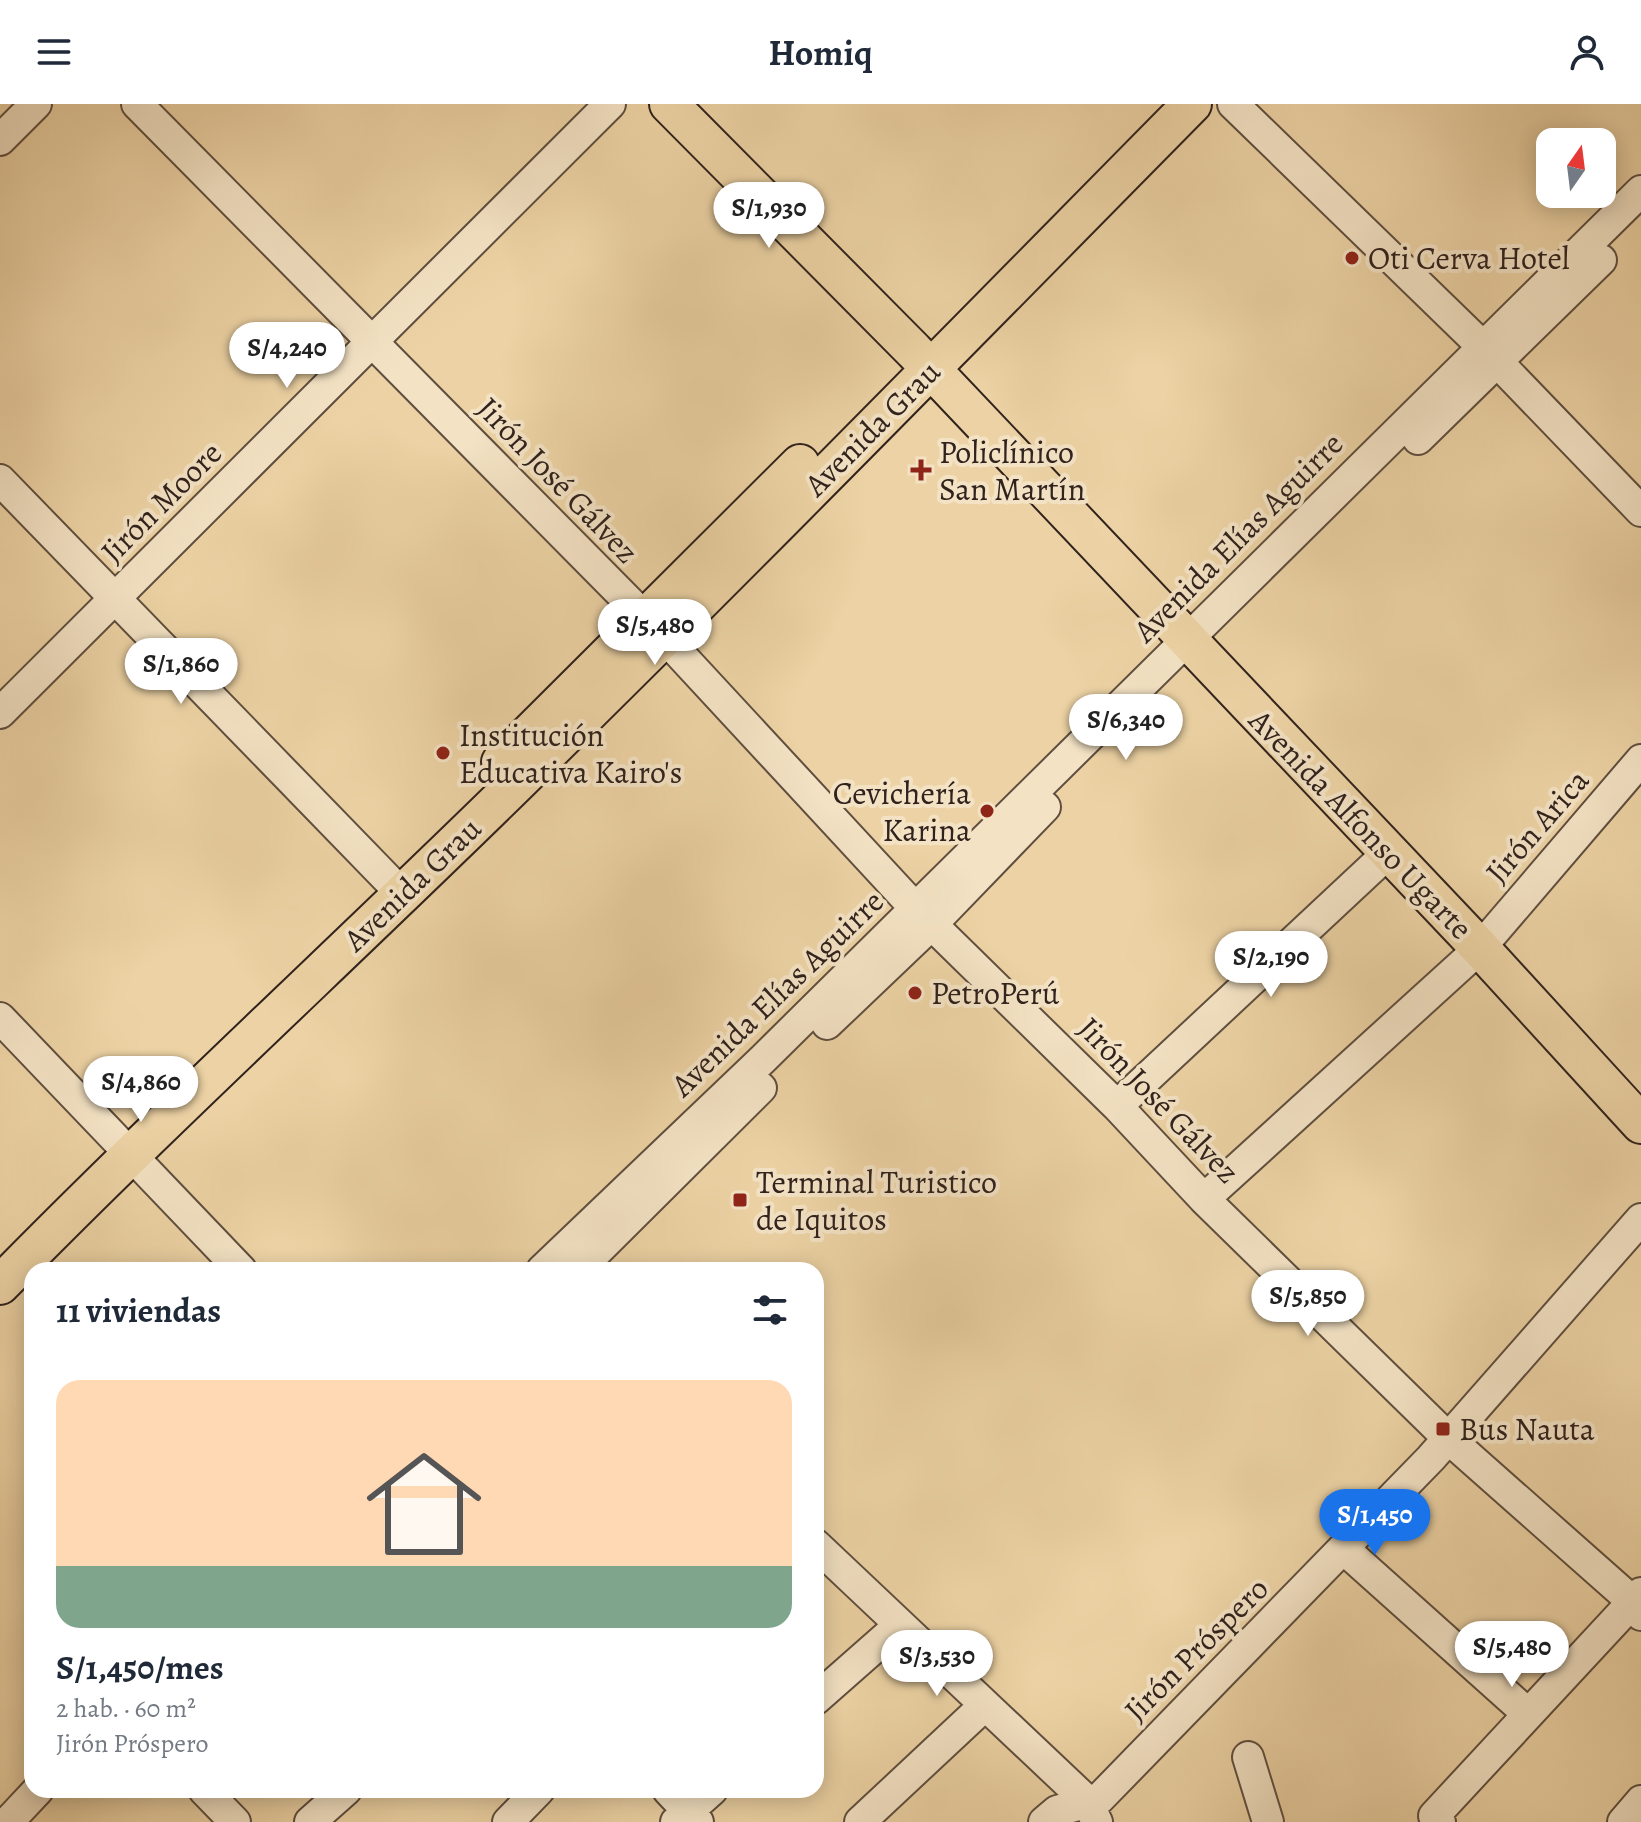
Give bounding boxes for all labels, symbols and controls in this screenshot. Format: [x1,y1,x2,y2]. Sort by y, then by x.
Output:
text: Homiq [768,28,873,77]
icon: menu [32,30,76,74]
icon: person [1565,30,1609,74]
north arrow [1536,128,1616,208]
map controls [1536,128,1616,208]
pin: S/1,930 [695,182,843,250]
text: S/1,930 [731,190,807,225]
place label: Oti Cerva Hotel [1368,236,1570,280]
marker: Oti Cerva Hotel [1343,249,1361,267]
pin: S/4,240 [213,322,361,390]
text: S/4,240 [247,330,327,365]
street label: Avenida Grau [794,350,950,506]
street label: Jirón José Gálvez [467,387,649,573]
street label: Avenida Elías Aguirre [1123,422,1353,652]
place label: Policlínico San Martín [939,430,1085,511]
street label: Jirón Moore [91,432,231,572]
marker: Policlínico San Martín [910,459,932,481]
pin: S/5,480 [581,599,729,667]
text: S/5,480 [616,607,694,642]
pin: S/1,860 [107,638,255,706]
text: S/1,860 [143,646,219,681]
pin: S/6,340 [1052,694,1200,762]
street label: Avenida Alfonso Ugarte [1239,698,1483,949]
text: S/6,340 [1087,702,1165,737]
place label: Institución Educativa Kairo's [459,713,683,794]
marker: Institución Educativa Kairo's [434,744,452,762]
street label: Jirón Arica [1475,759,1599,893]
place label: Cevichería Karina [833,771,971,852]
marker: Cevichería Karina [978,802,996,820]
street label: Avenida Grau [333,807,491,962]
street label: Avenida Elías Aguirre [660,880,893,1107]
pin: S/2,190 [1197,931,1345,999]
text: S/2,190 [1233,939,1309,974]
place label: PetroPerú [931,971,1060,1015]
marker: PetroPerú [906,984,924,1002]
street label: Jirón José Gálvez [1068,1007,1250,1193]
pin: S/4,860 [67,1056,215,1124]
text: S/4,860 [101,1064,181,1099]
place label: Terminal Turistico de Iquitos [756,1160,997,1241]
marker: Terminal Turistico de Iquitos [731,1191,749,1209]
pin: S/5,850 [1234,1270,1382,1338]
text: S/5,850 [1269,1278,1347,1313]
text: 11 viviendas [56,1287,221,1334]
icon: filters [748,1288,792,1332]
place label: Bus Nauta [1459,1407,1595,1451]
marker: Bus Nauta [1434,1420,1452,1438]
icon: home [352,1432,496,1576]
pin: S/1,450 [1301,1489,1449,1557]
text: S/1,450 [1337,1497,1413,1532]
street label: Jirón Próspero [1114,1567,1278,1731]
pin: S/5,480 [1438,1621,1586,1689]
text: S/5,480 [1473,1629,1551,1664]
pin: S/3,530 [863,1630,1011,1698]
text: S/3,530 [899,1638,975,1673]
text: S/1,450/mes [56,1644,224,1691]
text: 2 hab. · 60 m² [56,1691,196,1726]
text: Jirón Próspero [56,1726,209,1761]

